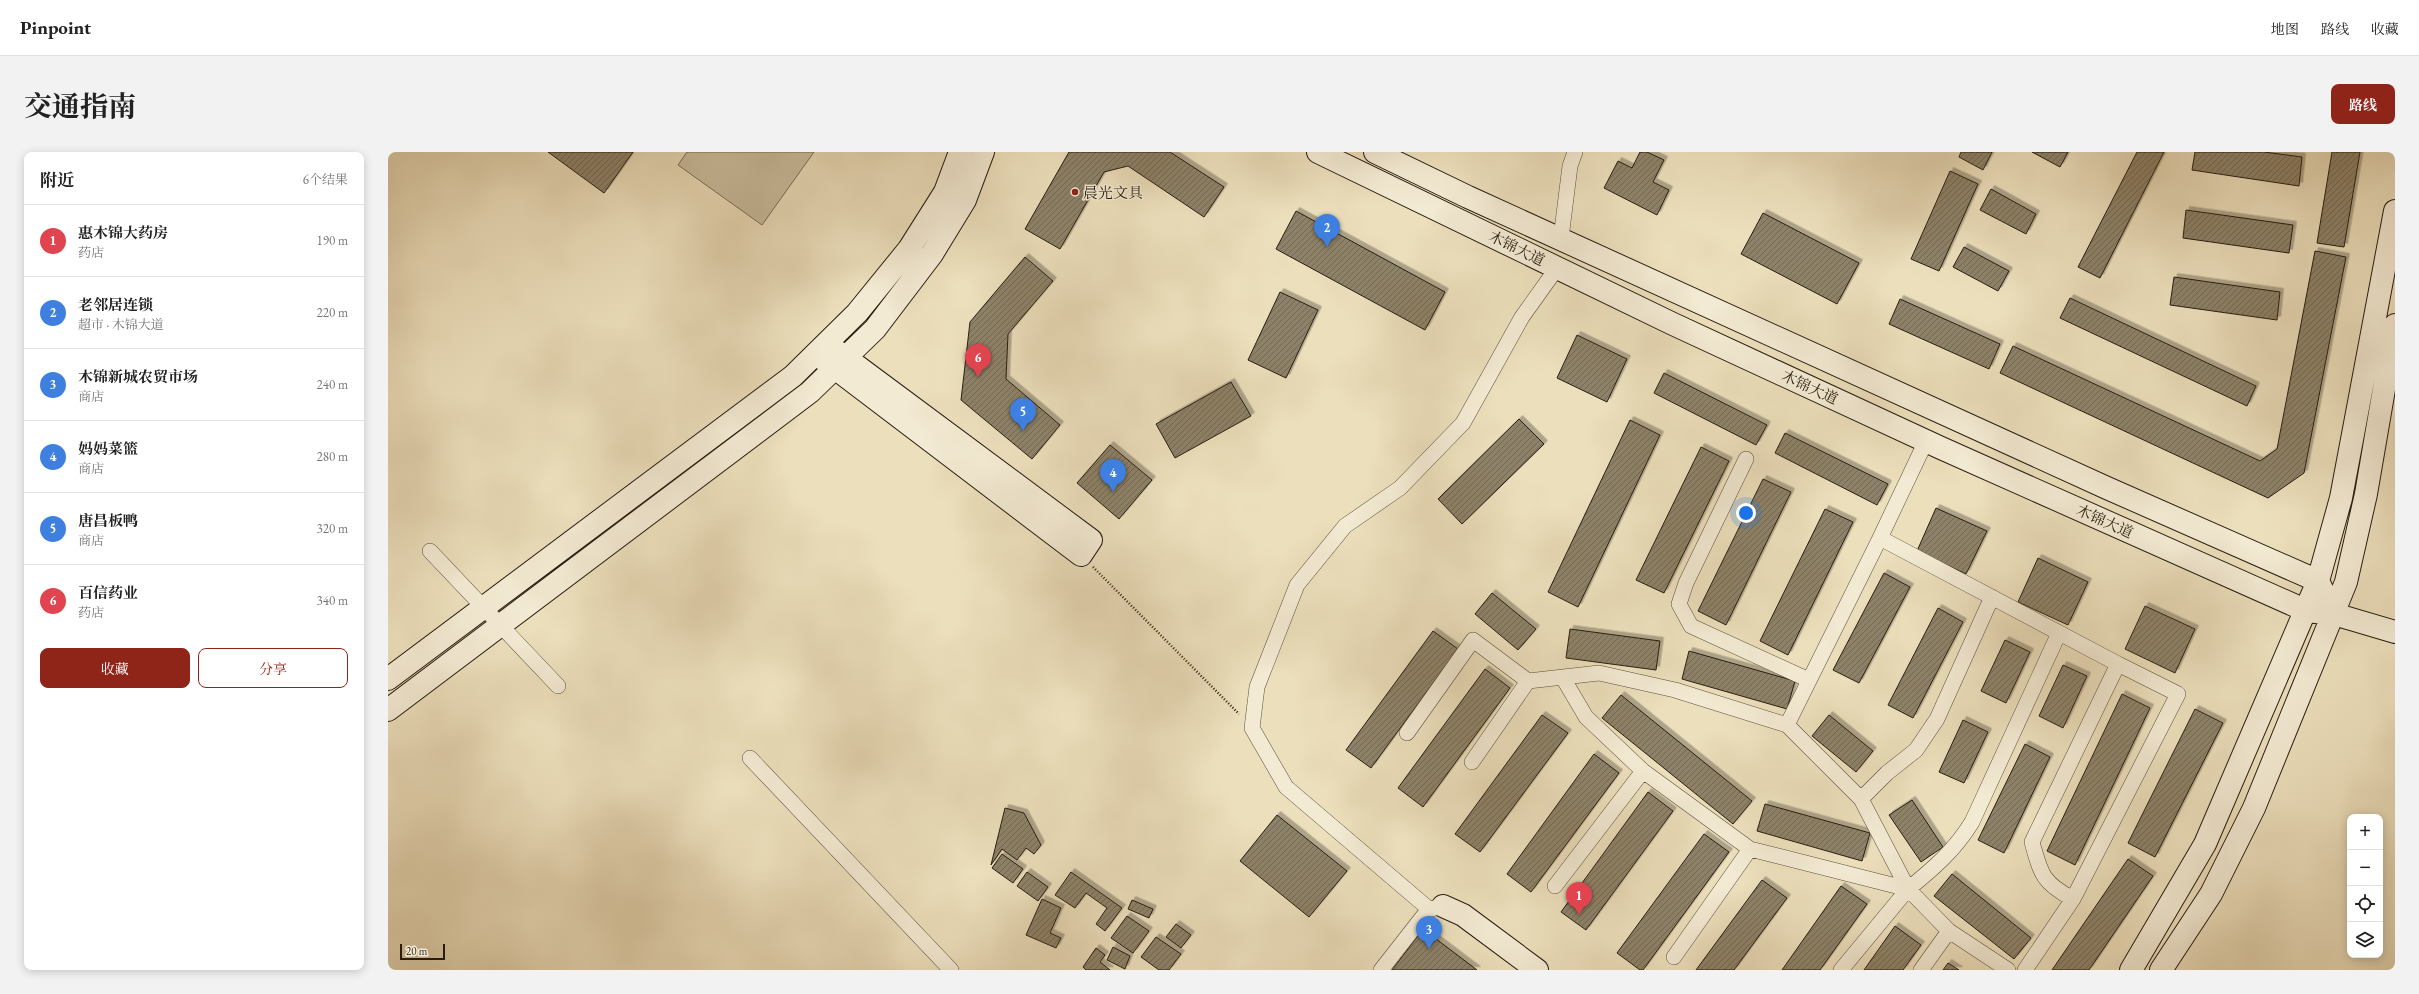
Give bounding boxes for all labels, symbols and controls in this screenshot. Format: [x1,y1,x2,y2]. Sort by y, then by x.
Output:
text: Pinpoint [20,15,91,40]
text: 地图 [2271,20,2299,38]
text: 路线 [2321,20,2349,38]
text: 收藏 [2371,20,2399,38]
button: 路线 [2331,84,2395,124]
text: 交通指南 [24,88,136,124]
text: 附近 [40,169,74,191]
text: 6个结果 [303,171,348,188]
place label: 晨光文具 [1083,183,1143,202]
marker: 晨光文具 [1070,187,1080,197]
pin: 2 [1314,214,1340,247]
text: 惠木锦大药房 [78,223,168,242]
street label: 木锦大道 [1486,226,1548,270]
text: 1 [50,232,56,249]
text: 190 m [317,232,348,249]
text: 药店 [78,244,104,261]
text: 老邻居连锁 [78,295,153,314]
text: 2 [50,304,56,321]
text: 220 m [317,304,348,321]
text: 超市 · 木锦大道 [78,316,164,333]
pin: 6 [965,344,991,377]
street label: 木锦大道 [1779,366,1841,408]
text: 木锦新城农贸市场 [78,367,198,386]
text: 3 [50,376,56,393]
text: 240 m [317,376,348,393]
text: 商店 [78,388,104,405]
pin: 5 [1010,398,1036,431]
text: 妈妈菜篮 [78,439,138,458]
text: 4 [50,448,56,465]
text: 280 m [317,448,348,465]
pin: 4 [1100,459,1126,492]
text: 商店 [78,460,104,477]
street label: 木锦大道 [2074,500,2136,542]
your location [1736,503,1756,523]
text: 唐昌板鸭 [78,511,138,530]
text: 5 [50,520,56,537]
text: 320 m [317,520,348,537]
text: 商店 [78,532,104,549]
text: 百信药业 [78,583,138,602]
text: 6 [50,592,56,609]
text: 340 m [317,592,348,609]
text: 药店 [78,604,104,621]
button: 收藏 [40,648,190,688]
button: 分享 [198,648,348,688]
map controls [2347,814,2383,958]
button: + [2347,814,2383,850]
button: − [2347,850,2383,886]
pin: 1 [1566,882,1592,915]
button: locate [2347,886,2383,922]
pin: 3 [1416,916,1442,949]
button: layers [2347,922,2383,958]
scale bar [400,942,445,961]
text: 20 m [406,944,427,958]

